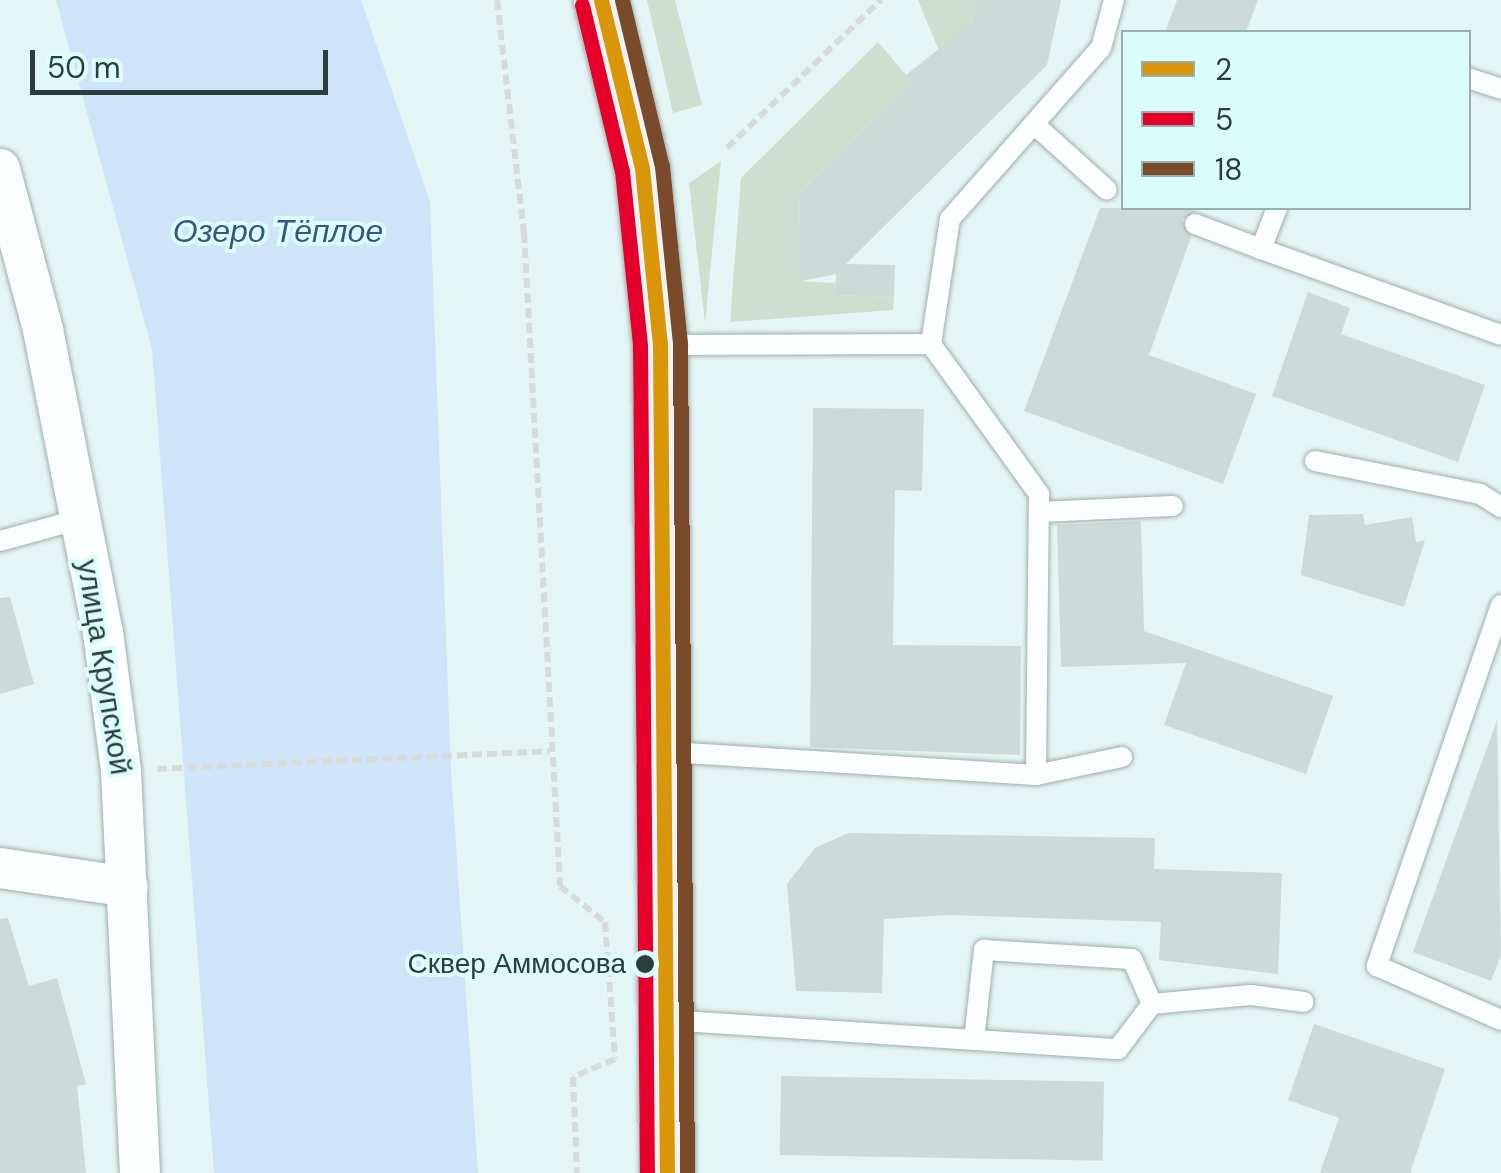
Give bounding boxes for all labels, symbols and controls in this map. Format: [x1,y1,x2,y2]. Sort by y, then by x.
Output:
scale bar [35,30,332,92]
legend [1121,30,1471,210]
text: 50 m [47,48,121,87]
text: 2 [1215,50,1232,89]
text: 5 [1215,100,1233,139]
text: 18 [1215,150,1243,189]
water label: Озеро Тёплое [173,212,383,250]
street label: улица Крупской [69,557,139,777]
place label: Сквер Аммосова [408,947,626,981]
marker: Сквер Аммосова [635,954,655,974]

